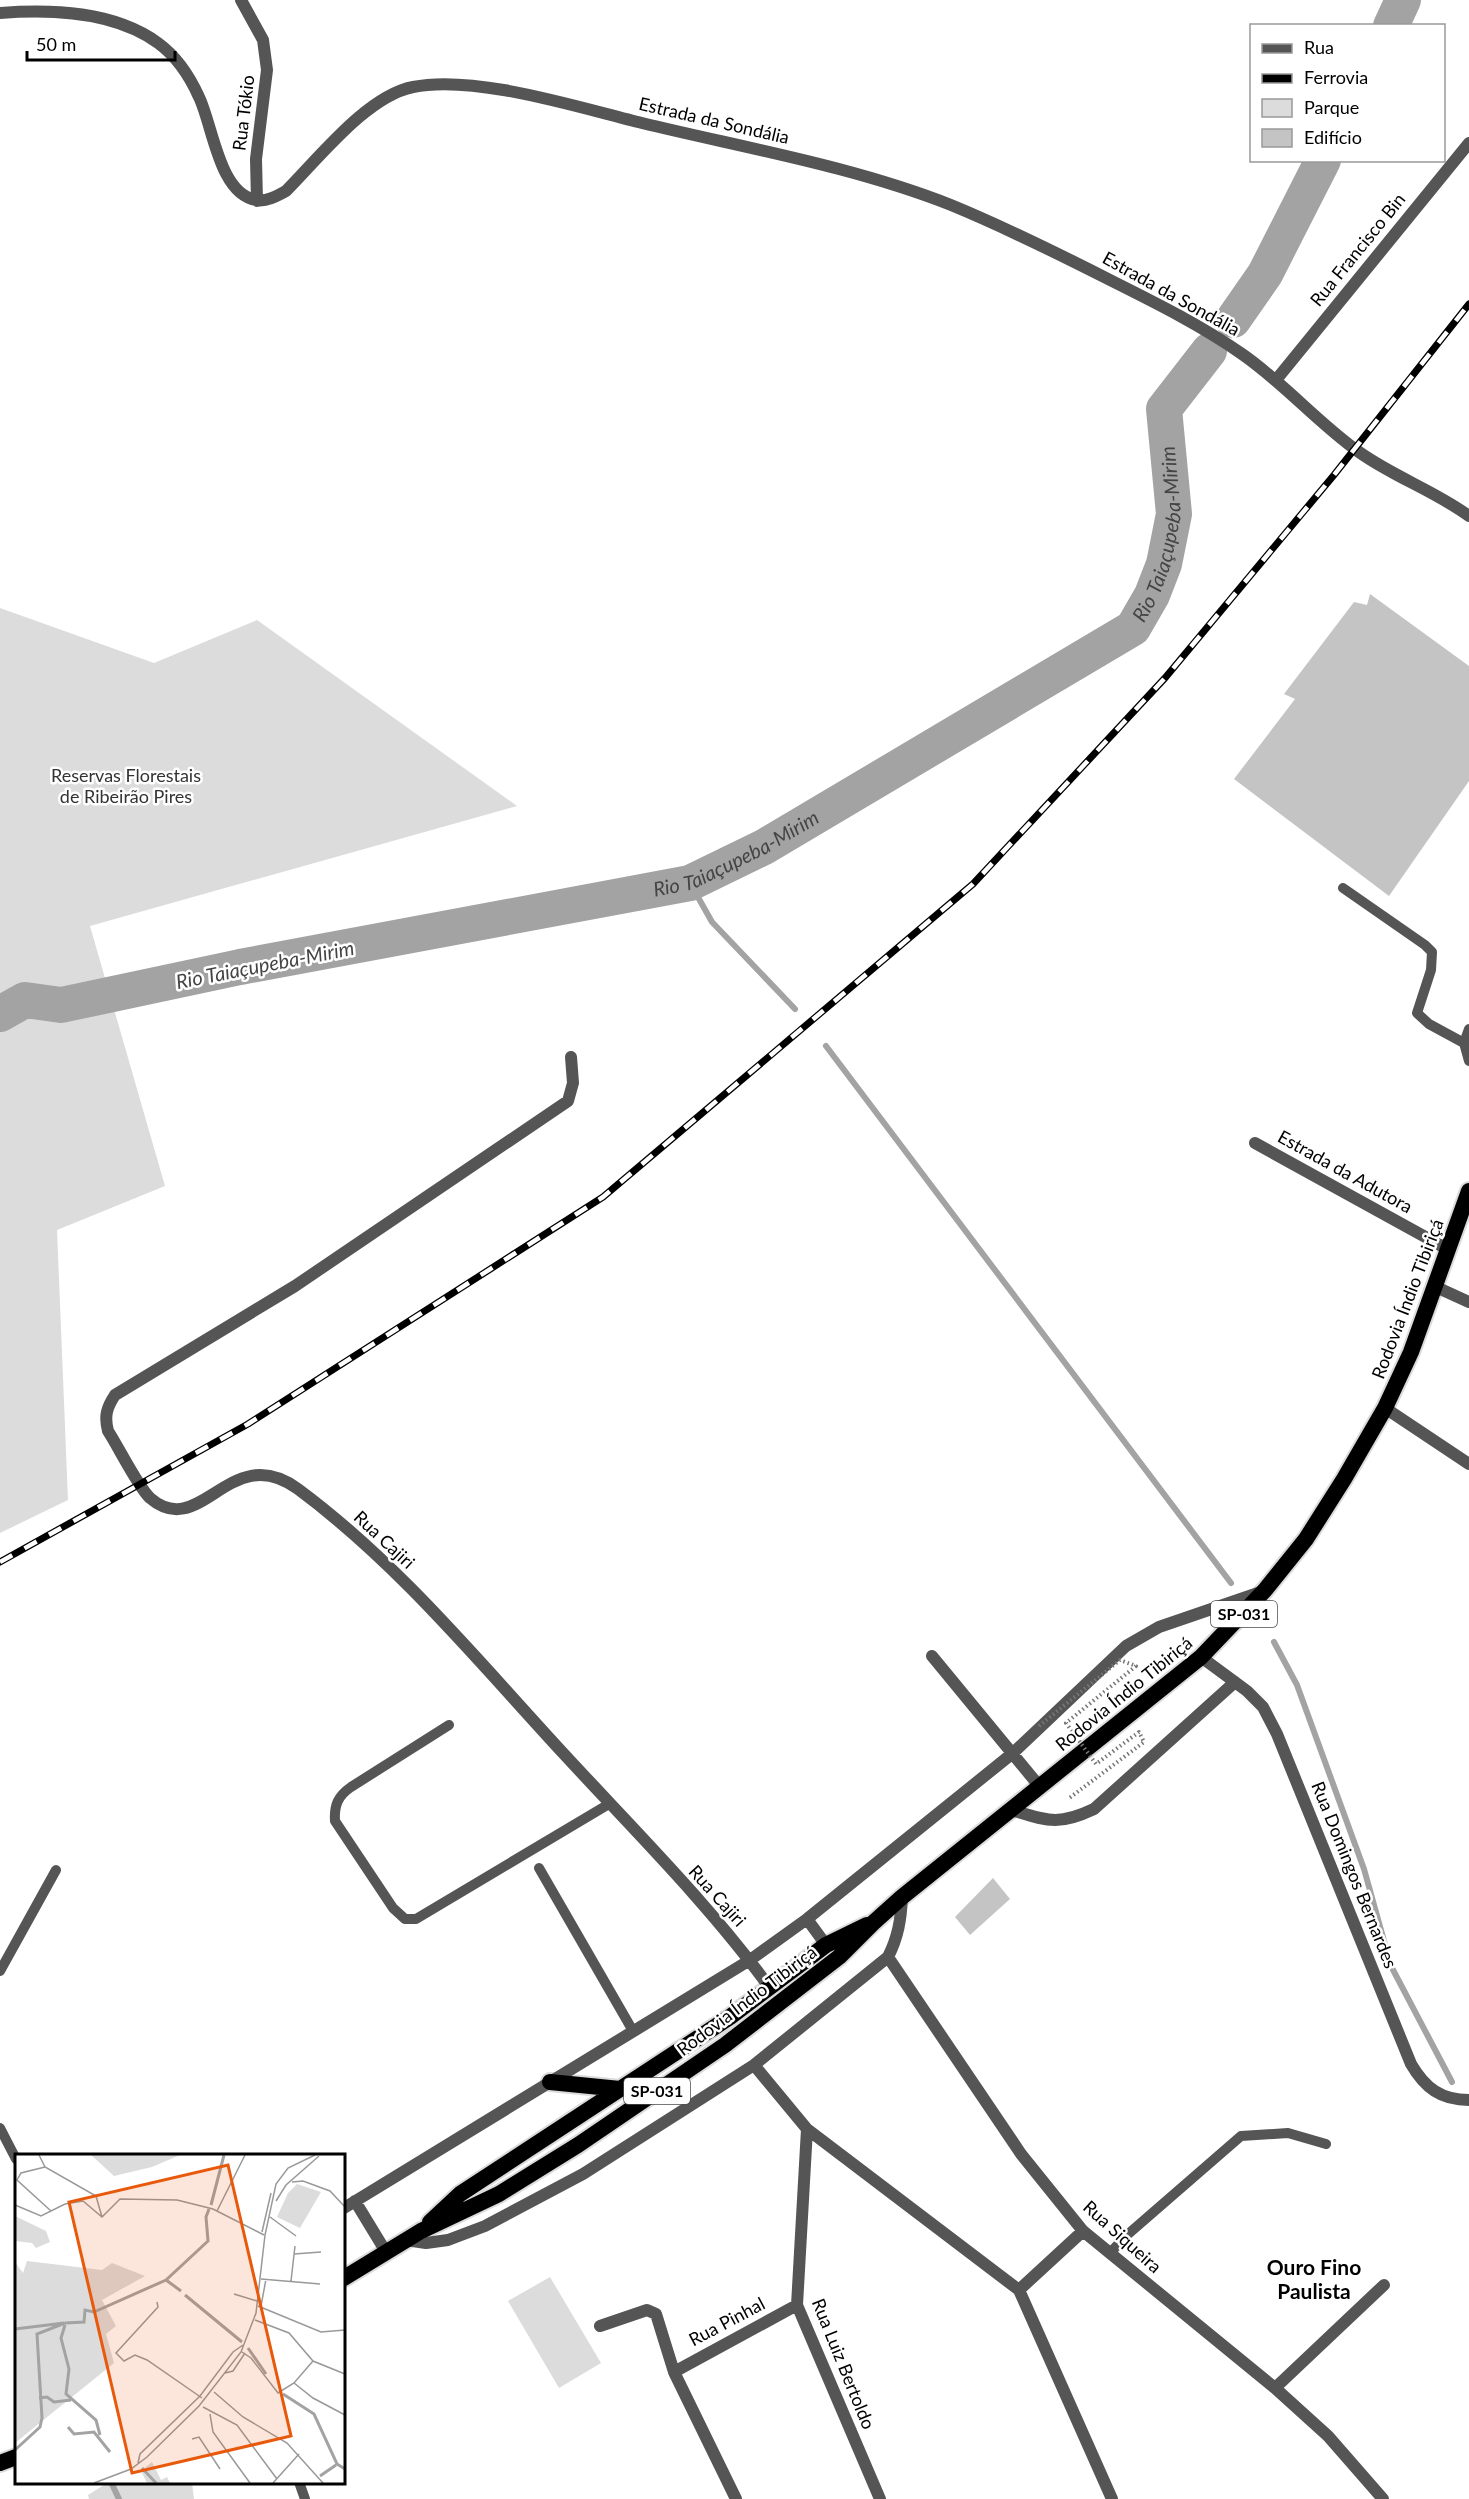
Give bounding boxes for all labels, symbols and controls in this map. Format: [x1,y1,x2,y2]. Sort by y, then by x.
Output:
scale bar [27,24,176,62]
legend [1250,24,1445,162]
text: 50 m [36,33,76,55]
text: Rua [1304,36,1334,58]
text: Ferrovia [1304,66,1368,88]
street label: Rua Tókio [227,74,259,152]
street label: Estrada da Sondália [637,92,792,148]
text: Parque [1304,96,1359,118]
text: Edifício [1304,126,1362,148]
street label: Rua Francisco Bin [1305,188,1410,310]
street label: Estrada da Sondália [1099,246,1244,340]
water label: Rio Taiaçupeba-Mirim [1126,445,1185,625]
park label: Reservas Florestais de Ribeirão Pires [51,764,201,807]
water label: Rio Taiaçupeba-Mirim [651,804,822,901]
water label: Rio Taiaçupeba-Mirim [174,935,356,993]
street label: Estrada da Adutora [1274,1125,1417,1217]
street label: Rodovia Índio Tibiriçá [1366,1216,1448,1382]
street label: Rua Cajiri [350,1506,420,1573]
road number: SP-031 [1211,1601,1277,1627]
street label: Rodovia Índio Tibiriçá [1051,1631,1196,1755]
street label: Rua Domingos Bernardes [1307,1778,1403,1971]
street label: Rua Cajiri [684,1860,751,1931]
street label: Rodovia Índio Tibiriçá [672,1940,821,2060]
road number: SP-031 [624,2078,690,2104]
inset map [15,2154,345,2484]
street label: Rua Siqueira [1079,2195,1166,2277]
district label: Ouro Fino Paulista [1267,2254,1361,2303]
street label: Rua Pinhal [685,2292,768,2350]
street label: Rua Luiz Bertoldo [808,2295,880,2432]

